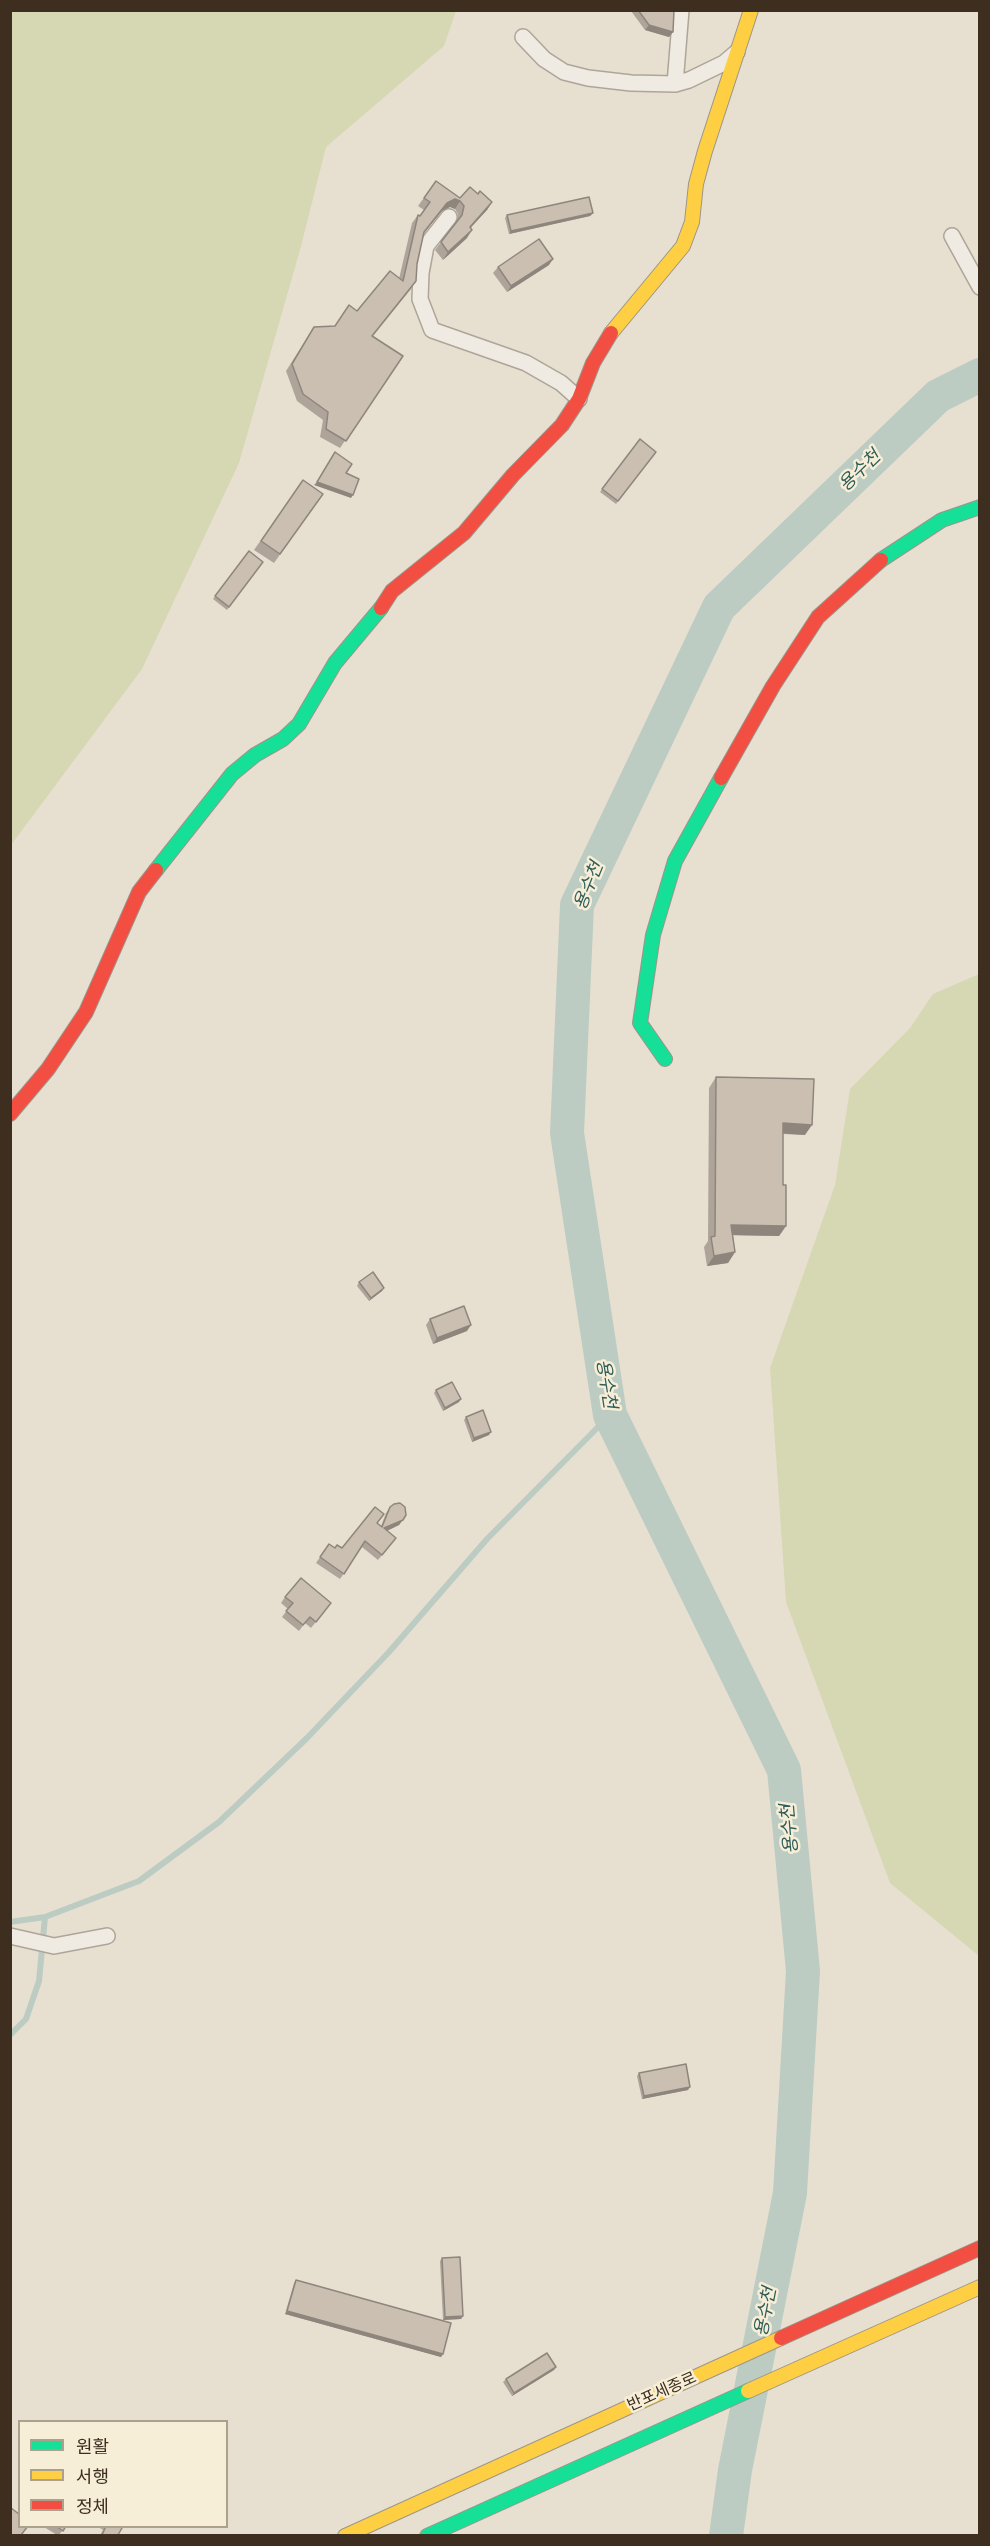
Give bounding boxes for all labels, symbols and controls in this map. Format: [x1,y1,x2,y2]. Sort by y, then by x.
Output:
water label: 용수천 [835,446,885,496]
water label: 용수천 [570,859,608,913]
water label: 용수천 [591,1358,621,1410]
water label: 용수천 [777,1803,803,1855]
water label: 용수천 [751,2286,781,2338]
street label: 반포세종로 [624,2368,700,2416]
legend [18,2420,228,2528]
text: 원활 [76,2436,109,2458]
text: 서행 [76,2466,109,2488]
text: 정체 [76,2496,109,2518]

